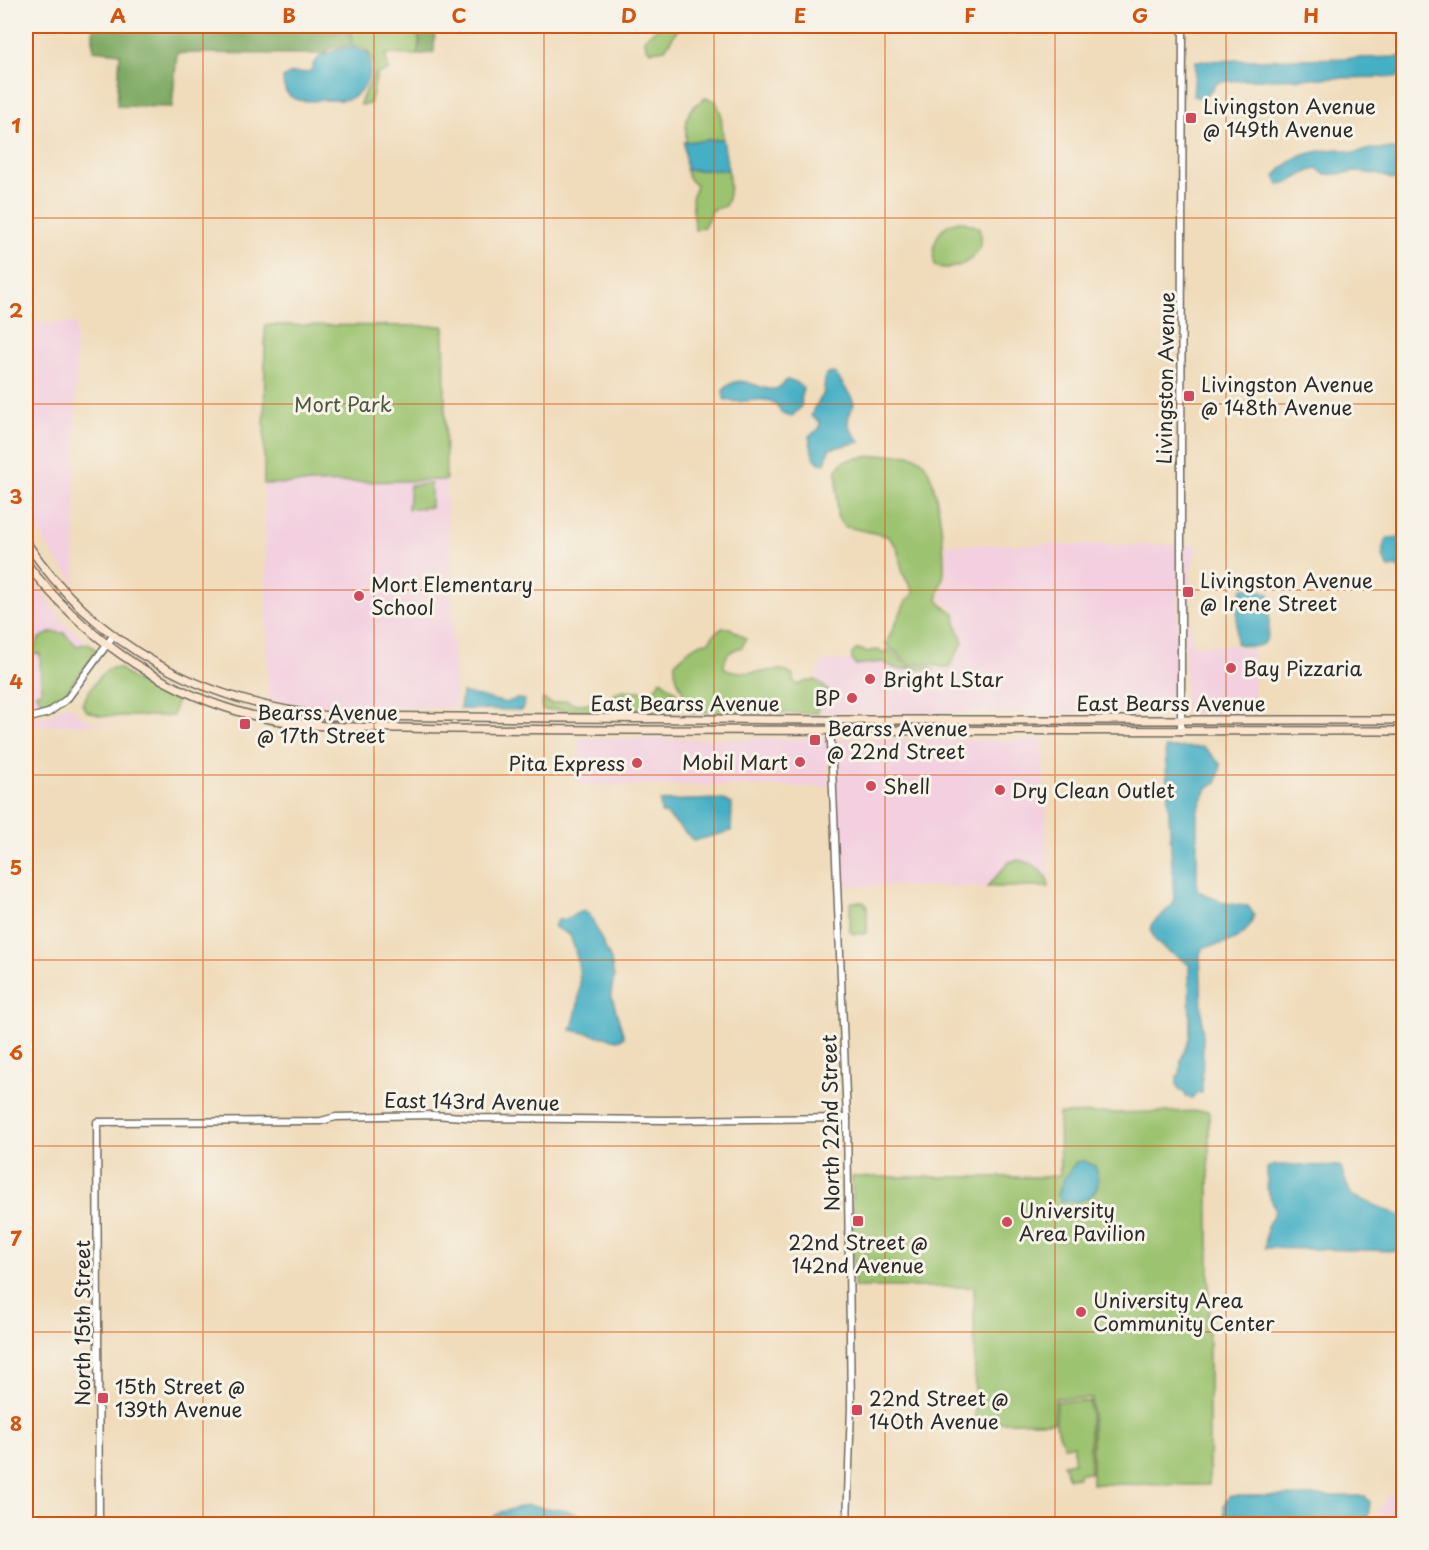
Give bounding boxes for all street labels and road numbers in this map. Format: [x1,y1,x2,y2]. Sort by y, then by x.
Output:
street label: Livingston Avenue [1148,291,1182,465]
street label: East Bearss Avenue [590,688,780,718]
street label: East Bearss Avenue [1076,688,1266,718]
street label: North 22nd Street [813,1034,847,1212]
street label: East 143rd Avenue [384,1084,560,1118]
street label: North 15th Street [67,1240,97,1406]

